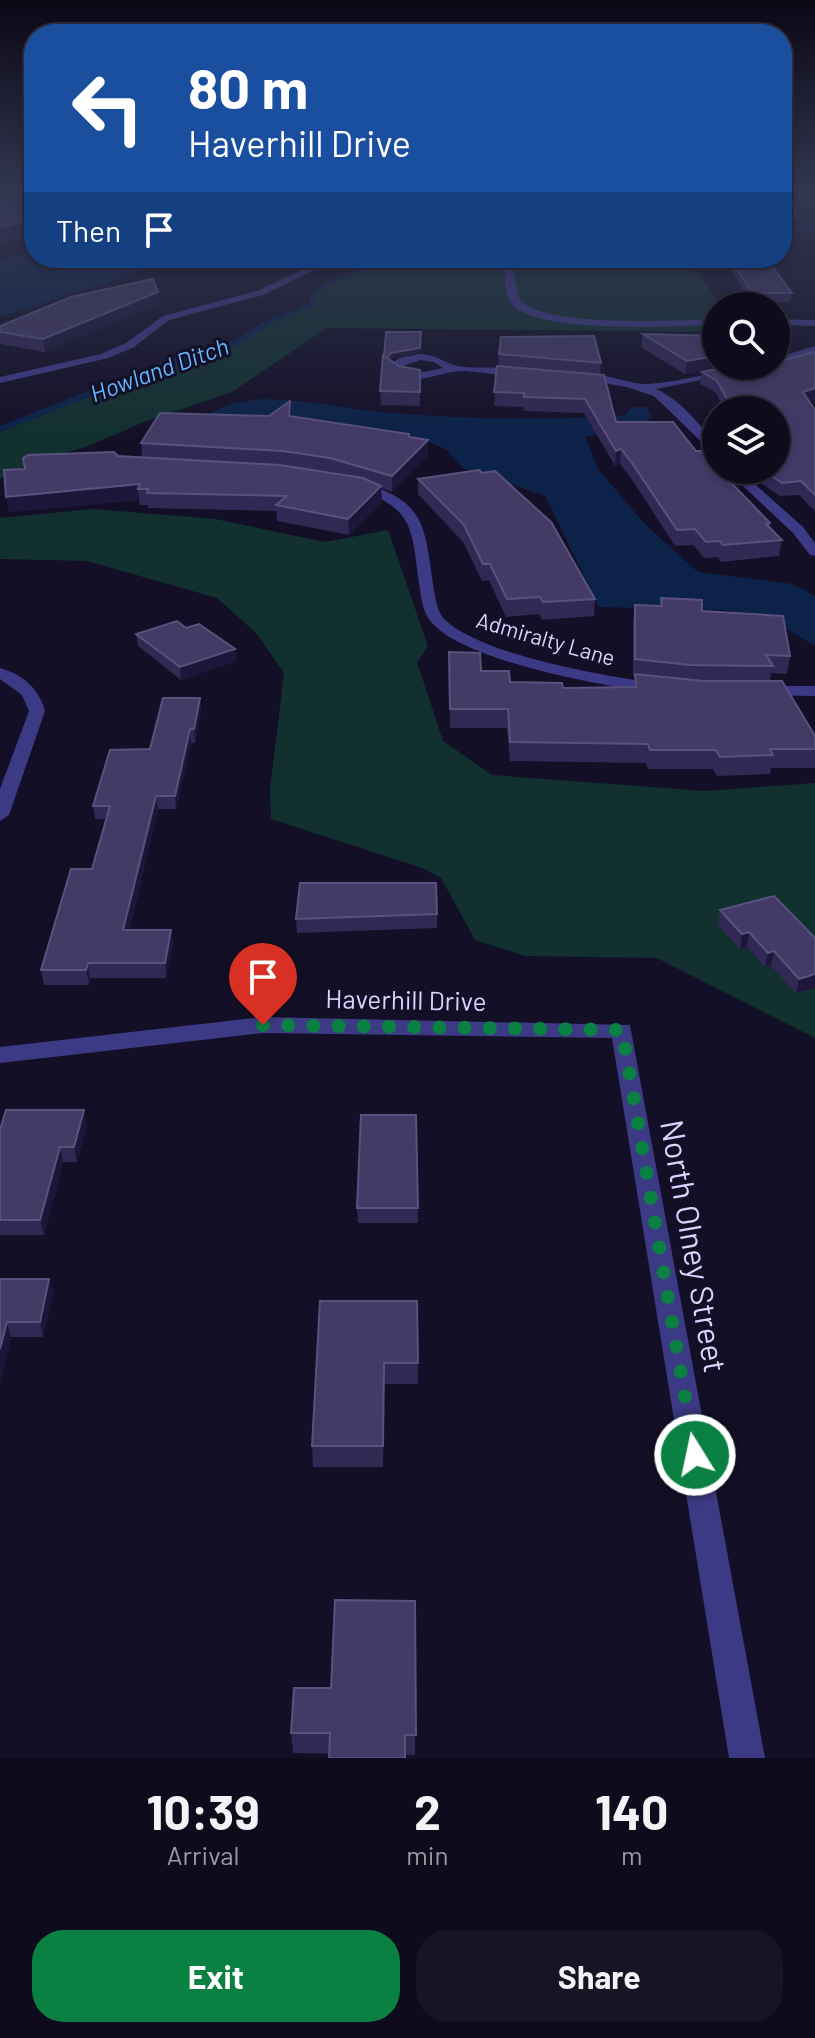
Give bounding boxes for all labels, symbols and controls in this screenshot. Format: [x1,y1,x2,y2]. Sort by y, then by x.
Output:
text: 80 m [188,53,308,120]
icon: left [56,56,160,160]
text: Haverhill Drive [188,121,411,164]
icon: arrive [137,208,181,252]
text: Then [56,212,121,248]
map controls [702,292,790,484]
button: search [702,292,790,380]
water label: Howland Ditch [86,331,232,407]
button: layers [702,396,790,484]
street label: Admiralty Lane [474,606,618,670]
pin [229,943,297,1025]
icon: arrive [241,955,285,999]
street label: Haverhill Drive [325,982,487,1016]
street label: North Olney Street [654,1117,736,1375]
position arrow [653,1413,737,1497]
text: 10:39 [147,1782,260,1840]
text: 2 [414,1782,441,1840]
text: 140 [595,1782,668,1840]
text: Arrival [167,1839,240,1870]
text: min [406,1839,448,1870]
text: m [621,1839,642,1870]
button: Exit [32,1930,400,2022]
button: Share [416,1930,783,2022]

